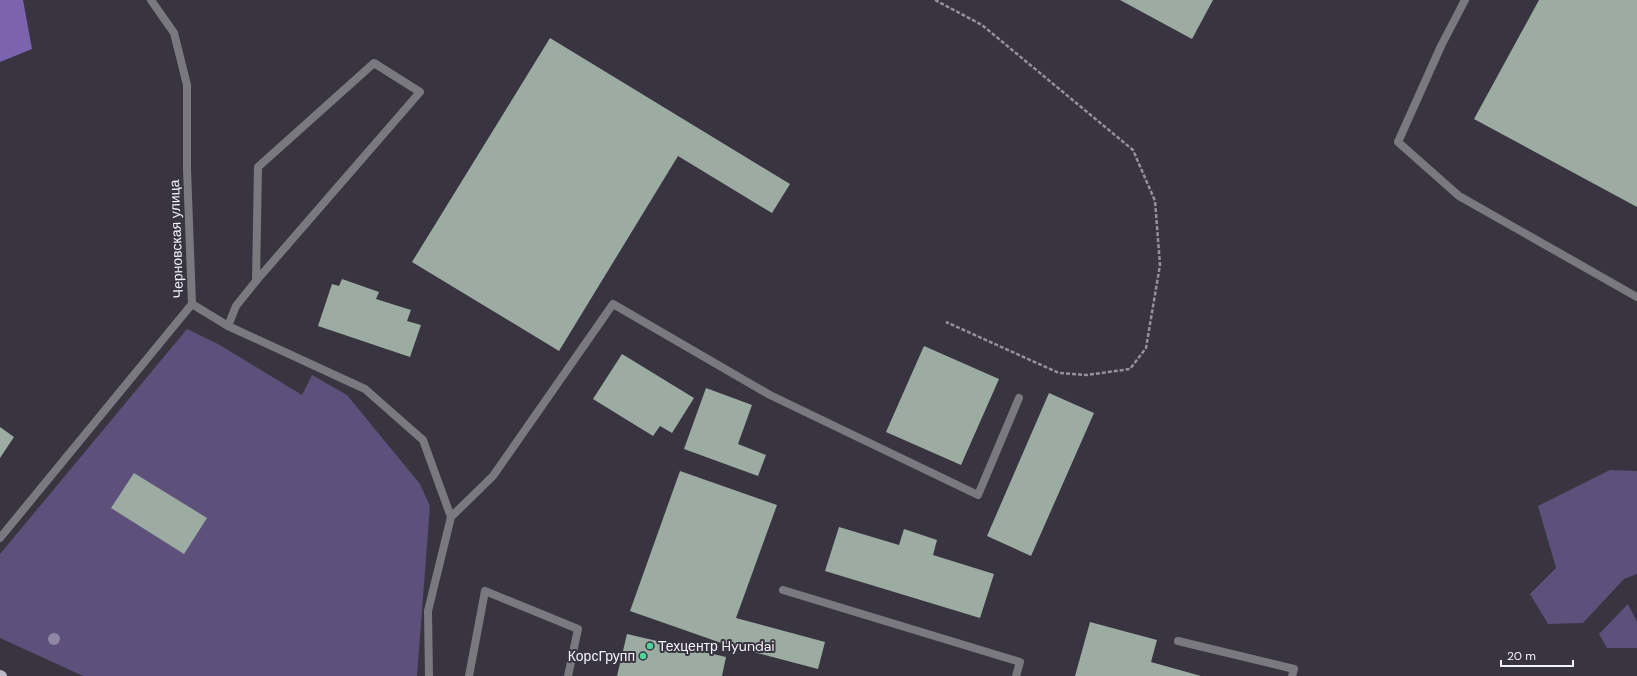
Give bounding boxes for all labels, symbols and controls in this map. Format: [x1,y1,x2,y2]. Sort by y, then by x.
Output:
street label: Черновская улица [165,179,187,299]
place label: Техцентр Hyundai [658,637,775,655]
marker: Техцентр Hyundai [645,641,655,651]
scale bar [1501,642,1573,668]
place label: КорсГрупп [568,647,635,665]
text: 20 m [1507,648,1536,664]
marker: КорсГрупп [638,651,648,661]

